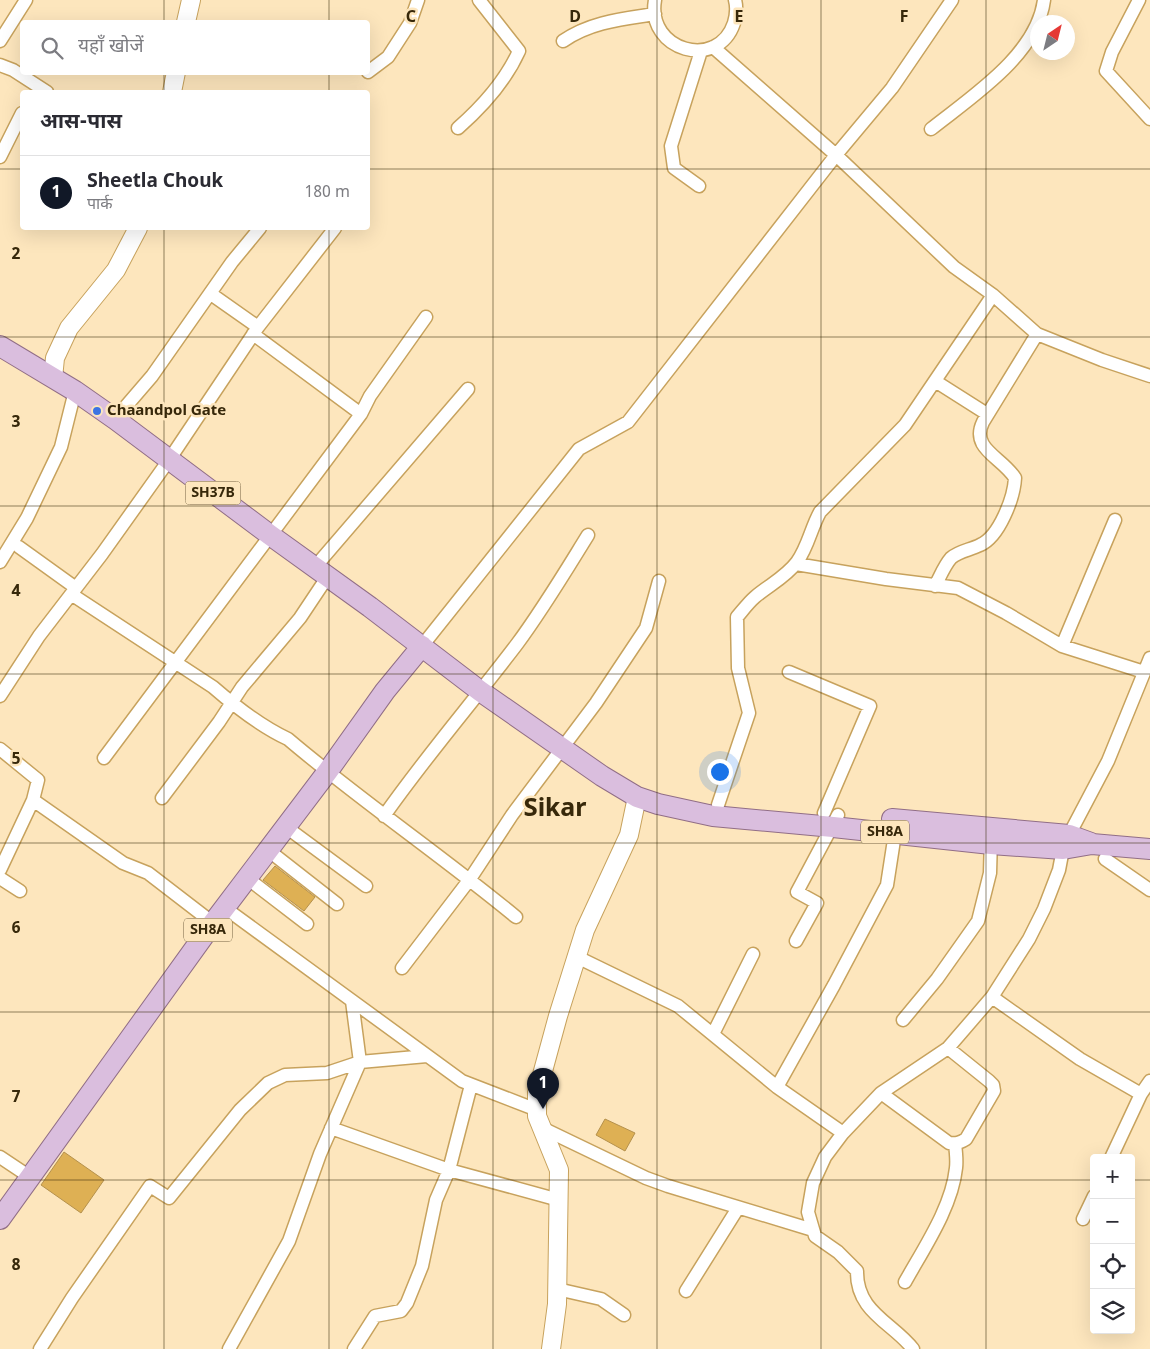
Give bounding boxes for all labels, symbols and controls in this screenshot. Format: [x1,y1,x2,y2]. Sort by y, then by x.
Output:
text: C [406,8,416,29]
text: D [569,8,581,29]
text: E [735,8,743,29]
text: F [900,8,908,29]
north arrow [1030,15,1075,60]
search box [20,20,370,75]
icon: search [38,34,66,62]
text: यहाँ खोजें [78,35,144,60]
text: आस-पास [40,109,122,137]
text: Sheetla Chouk [87,170,223,195]
text: 1 [51,183,61,204]
text: 180 m [304,183,350,204]
text: पार्क [87,195,113,216]
text: 2 [11,245,21,266]
place label: Chaandpol Gate [107,402,226,421]
marker: Chaandpol Gate [91,405,103,417]
text: 3 [11,413,21,434]
road number: SH37B [186,482,240,504]
text: 4 [11,582,21,603]
text: 5 [11,750,21,771]
your location [707,759,733,785]
district label: Sikar [523,794,587,826]
road number: SH8A [861,820,909,844]
road number: SH8A [184,918,232,942]
text: 6 [11,919,21,940]
pin: 1 [527,1068,559,1109]
text: 7 [11,1088,21,1109]
map controls [1090,1154,1135,1334]
button: + [1090,1154,1135,1199]
button: − [1090,1199,1135,1244]
button: locate [1090,1244,1135,1289]
text: 8 [11,1256,21,1277]
button: layers [1090,1289,1135,1334]

